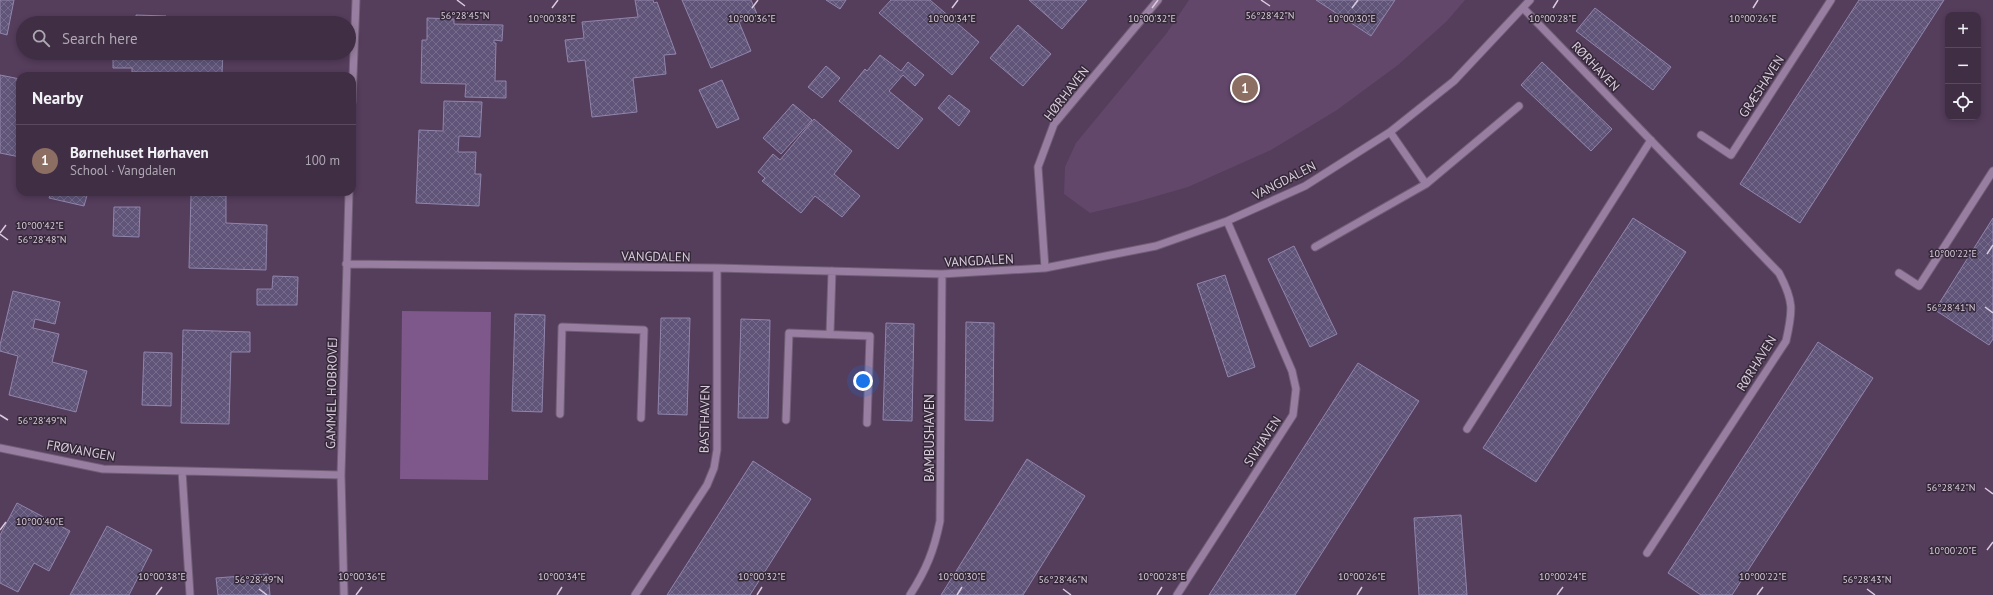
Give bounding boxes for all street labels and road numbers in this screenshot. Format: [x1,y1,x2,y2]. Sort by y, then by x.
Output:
street label: RØRHAVEN [1568,38,1624,95]
street label: GRÆSHAVEN [1735,52,1788,121]
street label: HØRHAVEN [1040,63,1093,124]
street label: VANGDALEN [1249,157,1319,204]
street label: VANGDALEN [620,247,691,266]
street label: VANGDALEN [943,250,1014,271]
street label: RØRHAVEN [1733,332,1780,394]
street label: GAMMEL HOBROVEJ [322,337,341,449]
street label: BASTHAVEN [695,385,714,453]
street label: BAMBUSHAVEN [921,394,938,482]
street label: SIVHAVEN [1240,413,1285,470]
street label: FRØVANGEN [45,436,116,465]

